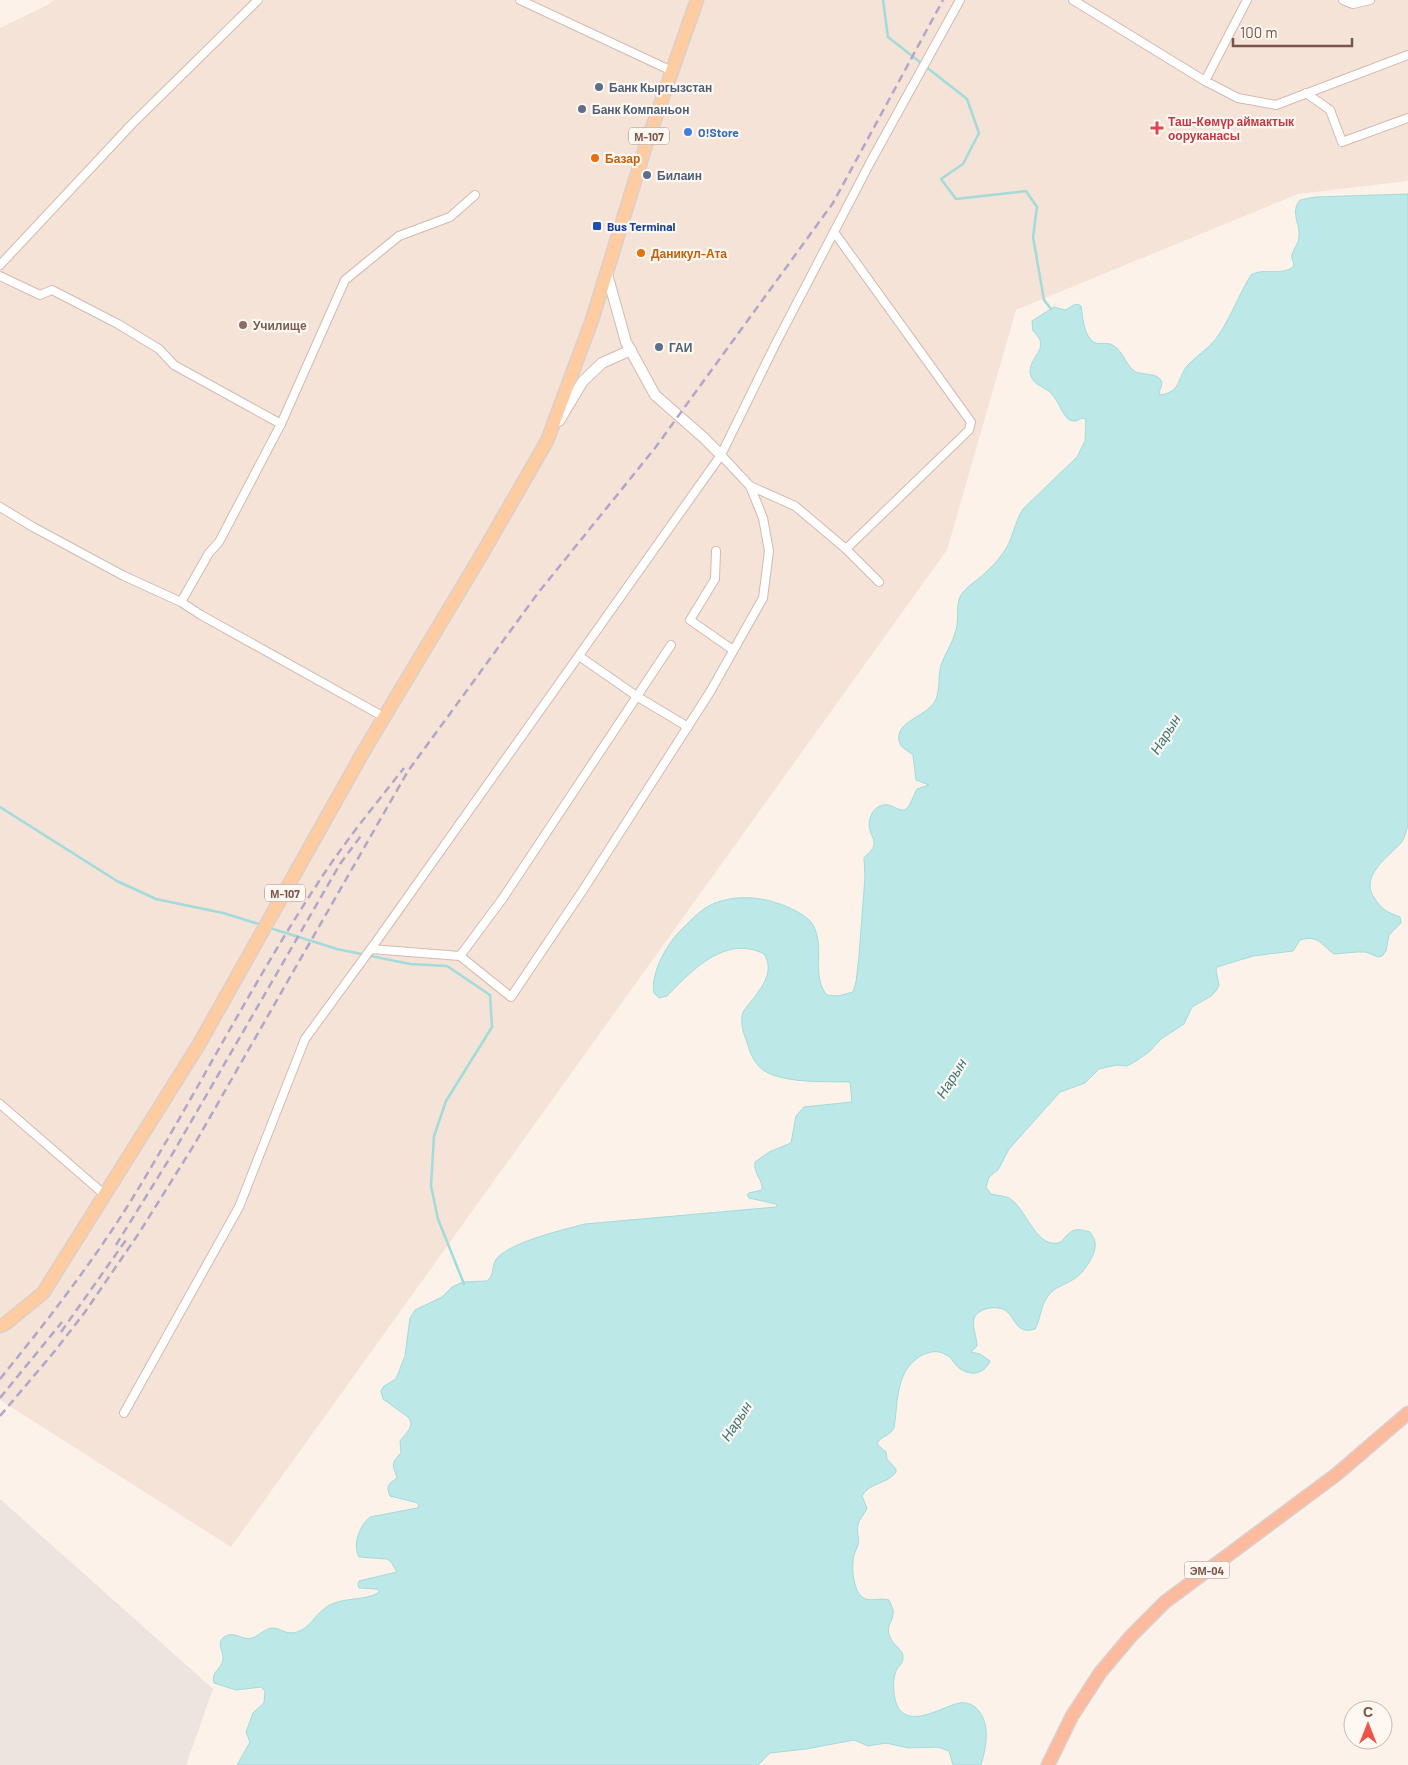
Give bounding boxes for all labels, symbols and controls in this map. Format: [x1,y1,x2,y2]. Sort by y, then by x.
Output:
scale bar [1233,15,1352,47]
text: 100 m [1240,23,1278,41]
place label: Банк Кыргызстан [609,80,712,95]
marker: Банк Кыргызстан [593,81,605,93]
place label: Банк Компаньон [592,102,689,116]
marker: Банк Компаньон [576,103,588,115]
place label: Таш-Көмүр аймактык ооруканасы [1168,114,1295,143]
marker: Таш-Көмүр аймактык ооруканасы [1150,121,1164,135]
place label: O!Store [698,125,739,139]
marker: O!Store [682,126,694,138]
road number: М-107 [629,128,669,144]
place label: Базар [605,151,640,166]
marker: Базар [589,152,601,164]
place label: Билаин [657,168,702,182]
marker: Билаин [641,169,653,181]
place label: Bus Terminal [607,219,675,233]
marker: Bus Terminal [591,220,603,232]
place label: Даникул-Ата [651,246,727,261]
marker: Даникул-Ата [635,247,647,259]
place label: Училище [253,318,307,333]
marker: Училище [237,319,249,331]
place label: ГАИ [669,340,692,354]
marker: ГАИ [653,341,665,353]
water label: Нарын [1146,711,1184,757]
road number: М-107 [265,884,305,901]
water label: Нарын [932,1055,970,1101]
water label: Нарын [717,1398,755,1444]
road number: ЭМ-04 [1184,1562,1230,1578]
north arrow [1343,1700,1393,1750]
text: С [1363,1703,1373,1720]

